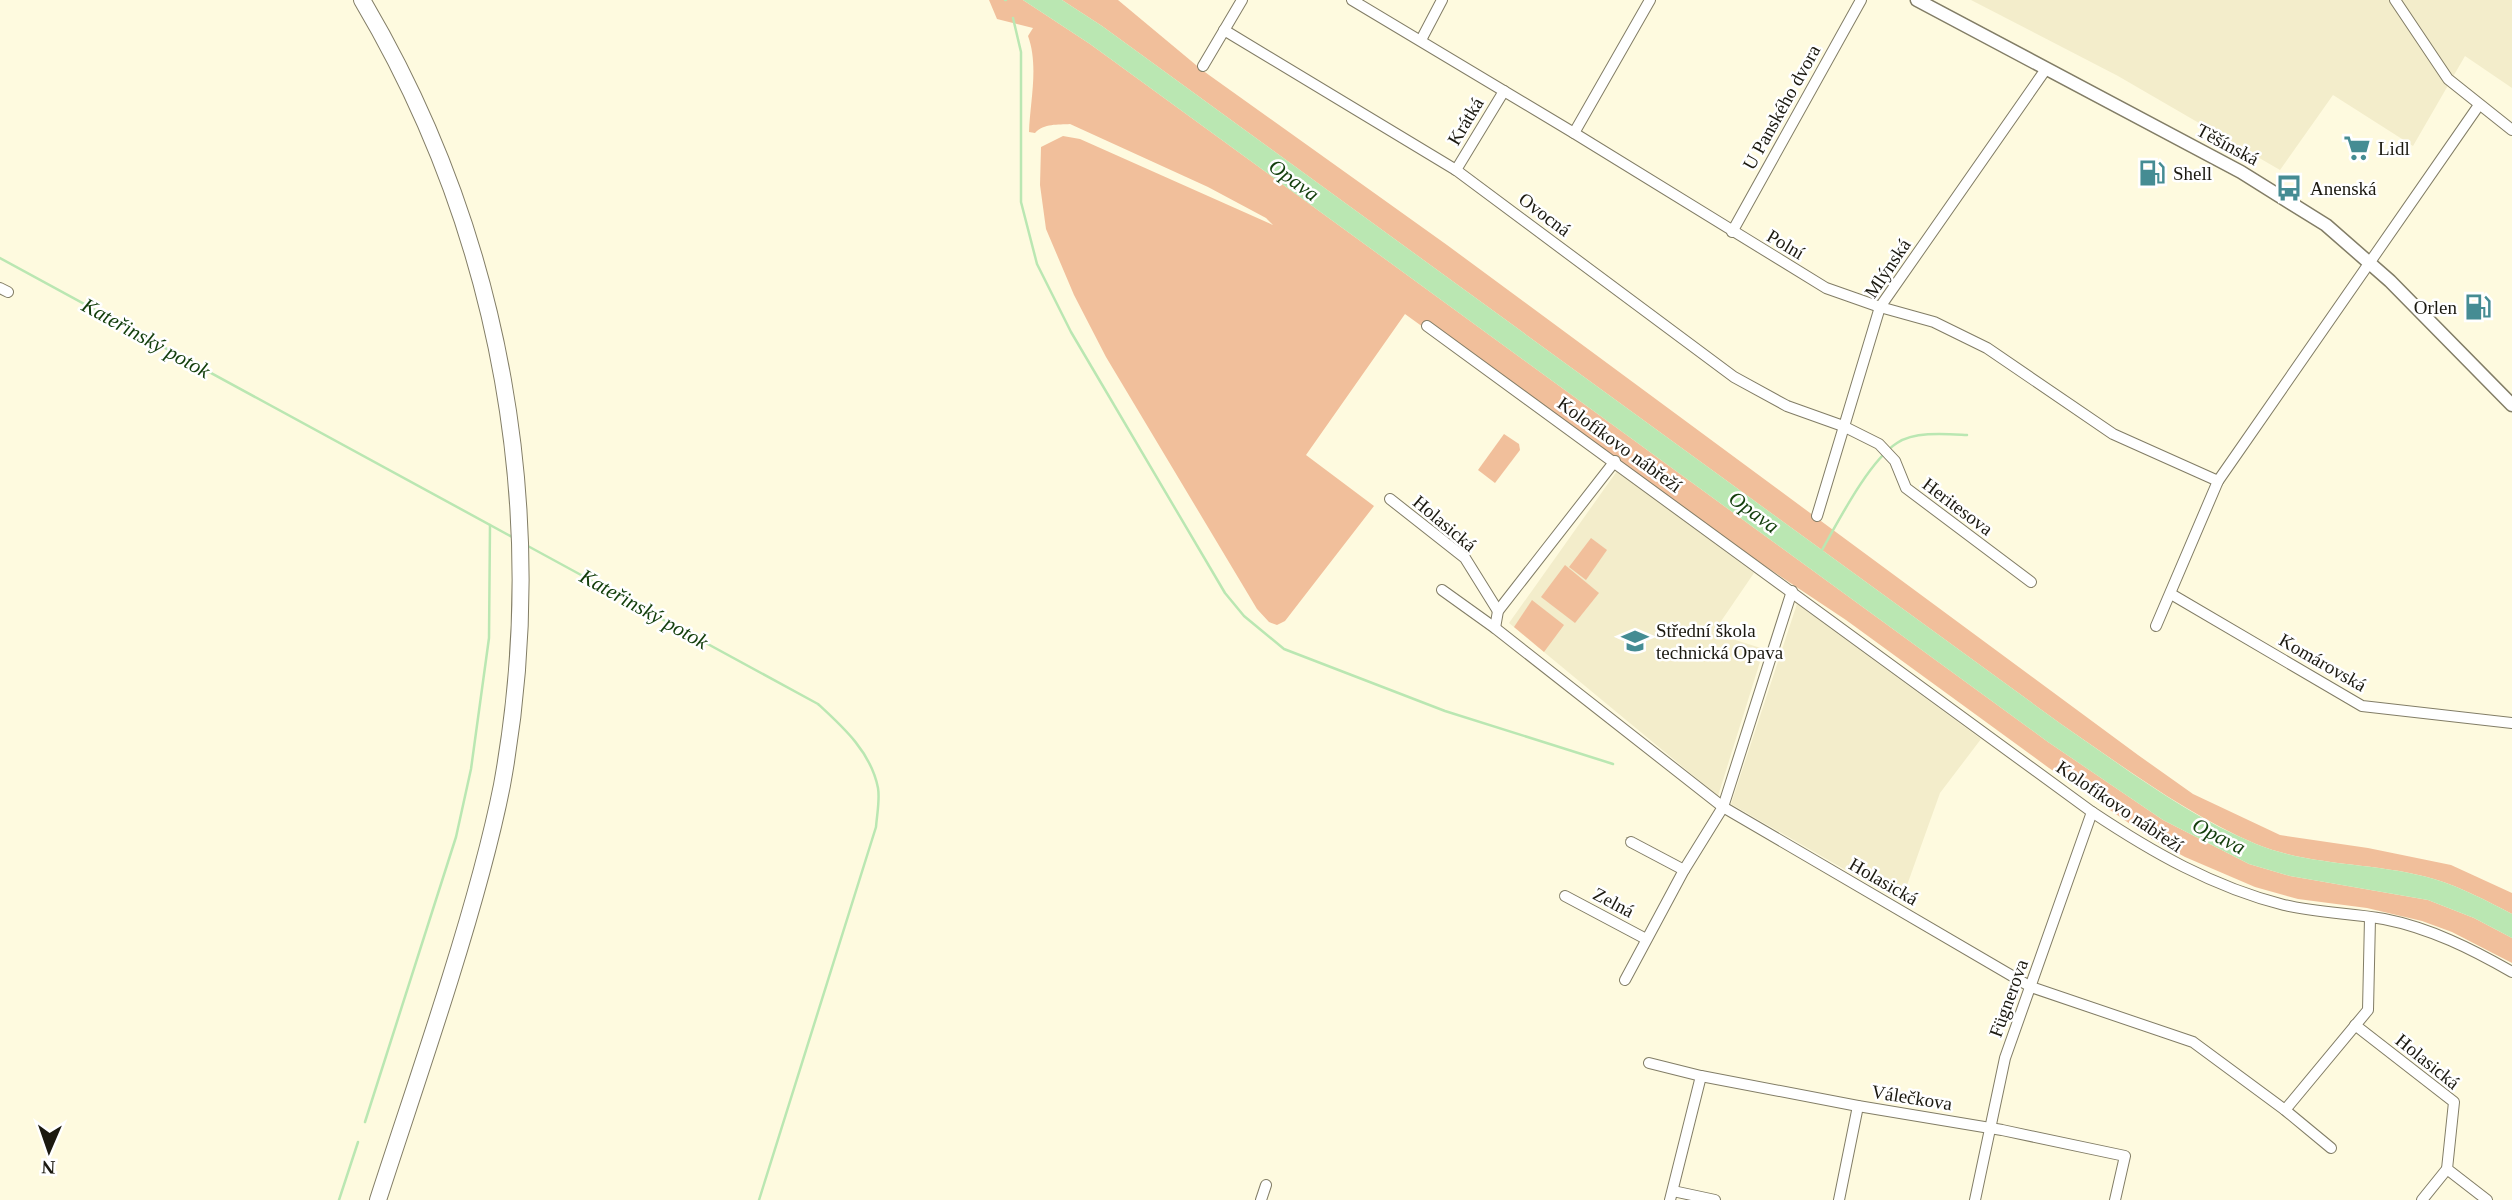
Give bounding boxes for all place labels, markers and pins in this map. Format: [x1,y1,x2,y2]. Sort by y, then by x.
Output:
supermarket icon: Lidl [2342,133,2372,163]
place label: Lidl [2378,138,2410,159]
fuel station icon: Shell [2137,158,2167,188]
place label: Shell [2173,163,2212,184]
bus stop icon: Anenská [2274,173,2304,203]
place label: Anenská [2310,178,2377,199]
fuel station icon: Orlen [2463,292,2493,322]
place label: Orlen [2414,297,2457,318]
place label: Střední škola technická Opava [1656,620,1784,663]
school or university icon: Střední škola technická Opava [1620,626,1650,656]

